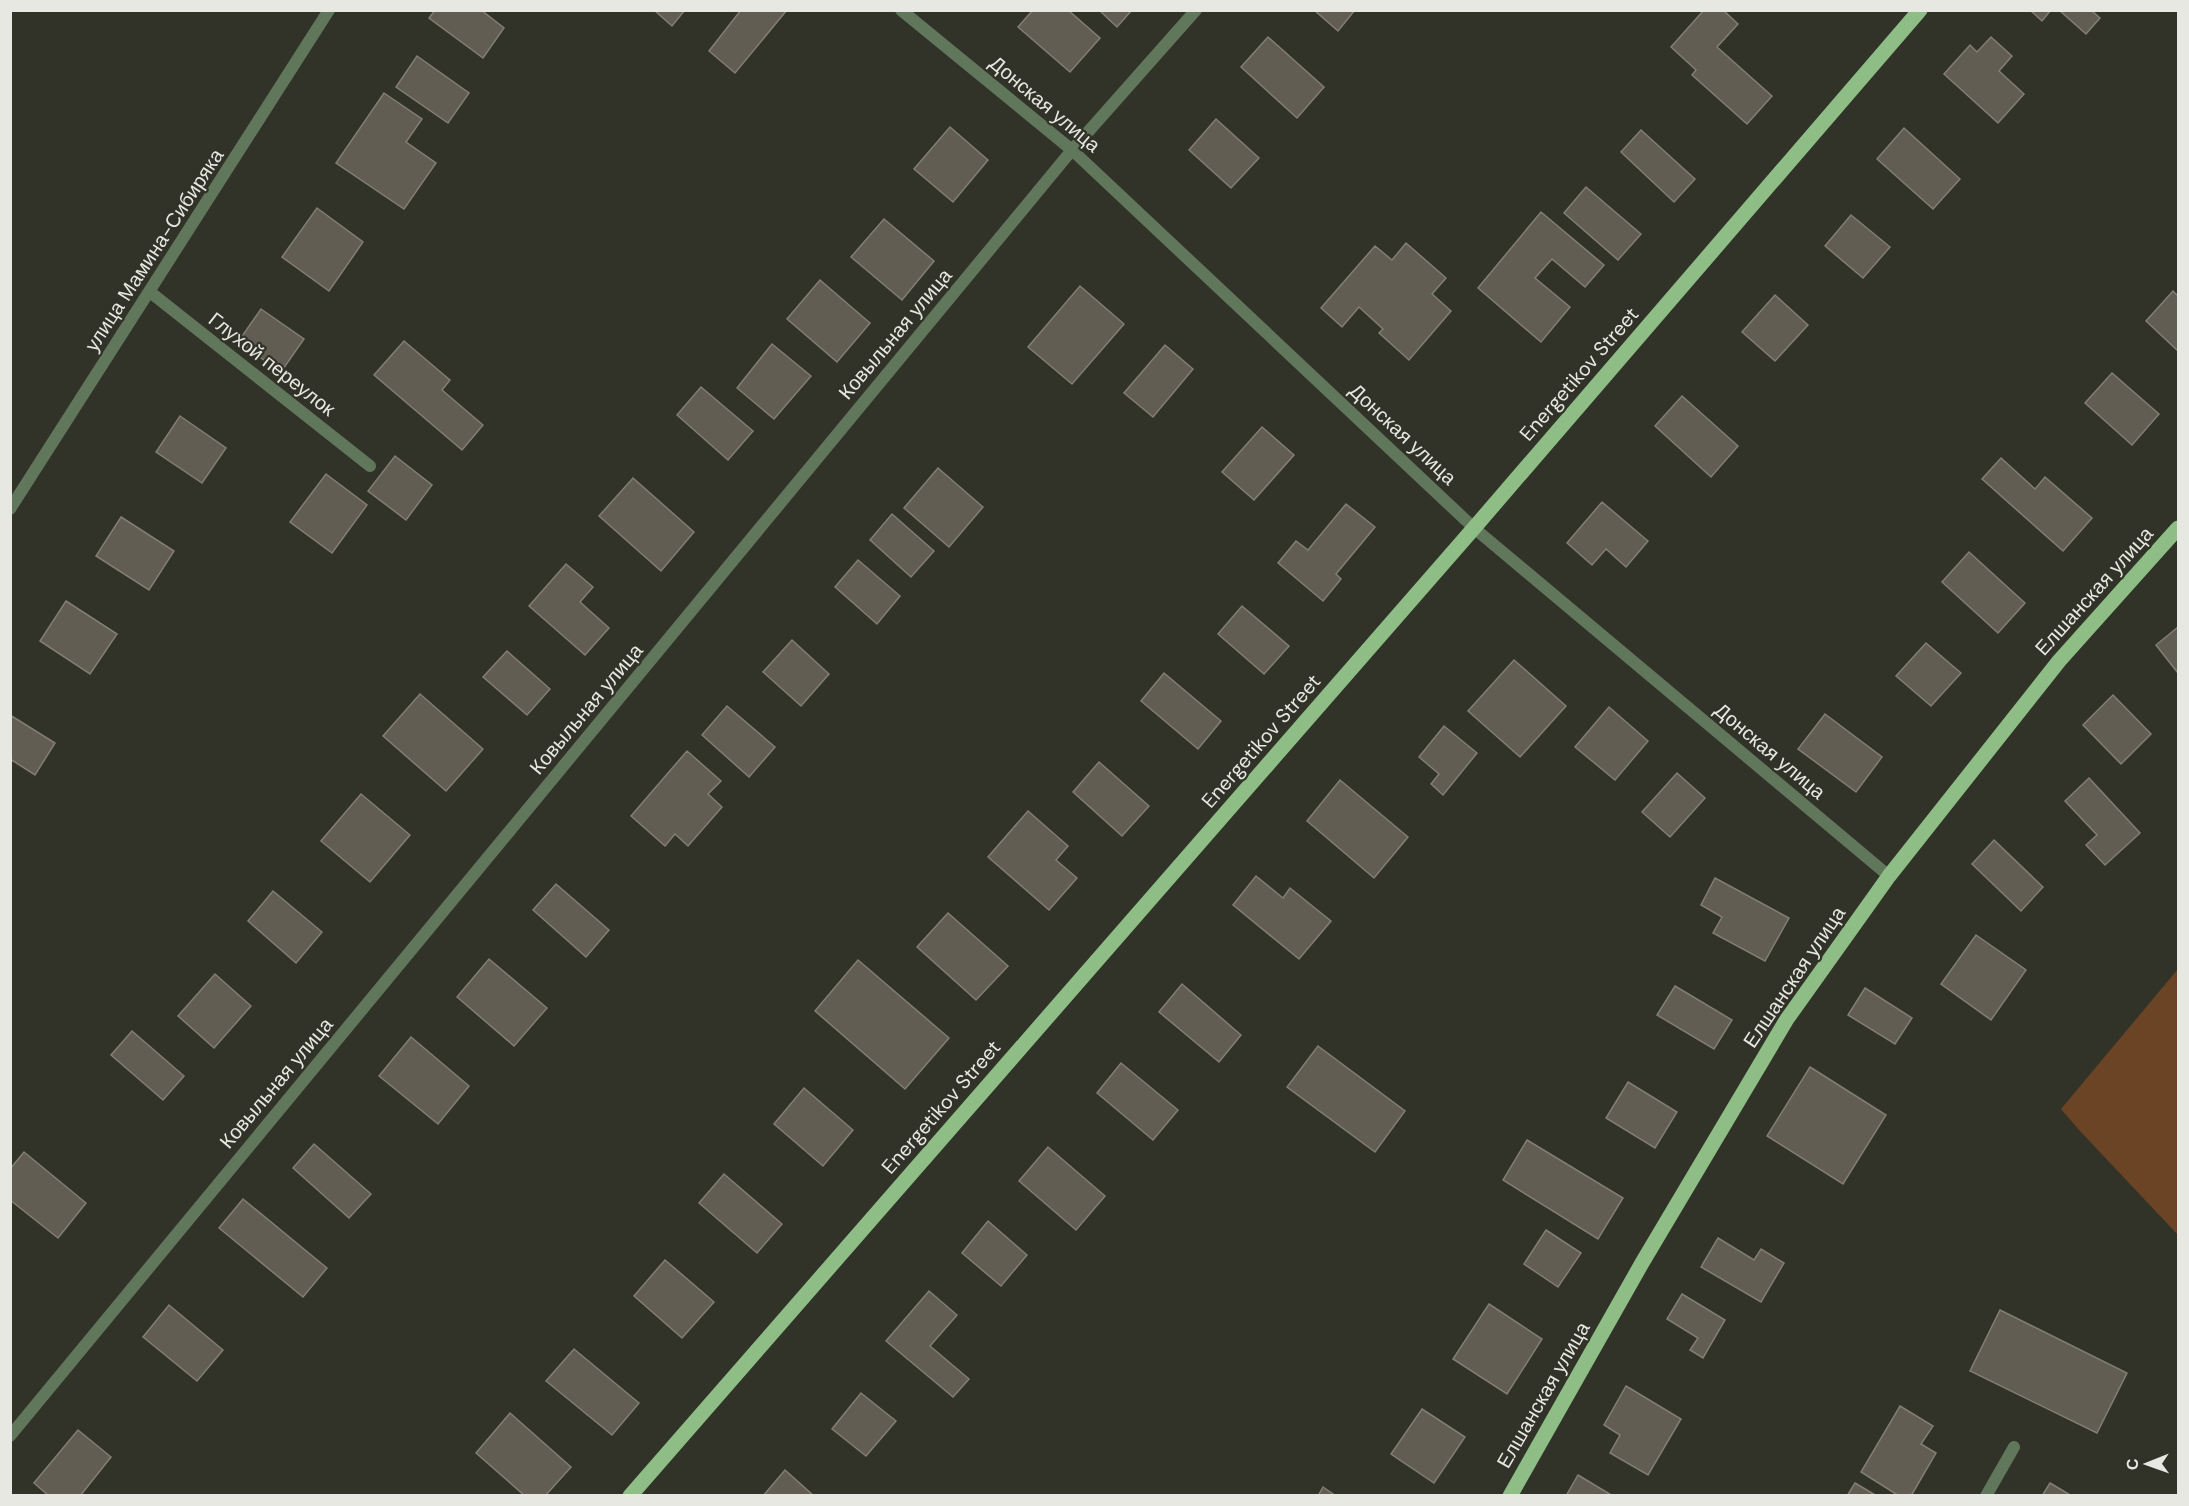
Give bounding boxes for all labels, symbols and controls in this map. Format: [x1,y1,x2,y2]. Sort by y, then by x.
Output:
street label: Донская улица [984,50,1107,159]
street label: улица Мамина-Сибиряка [79,143,230,356]
street label: Ковыльная улица [833,262,958,405]
street label: Energetikov Street [1514,302,1644,446]
street label: Глухой переулок [203,306,341,422]
street label: Донская улица [1344,378,1463,491]
street label: Елшанская улица [2029,520,2159,661]
street label: Ковыльная улица [524,637,649,780]
street label: Energetikov Street [1196,669,1326,813]
street label: Донская улица [1709,697,1832,806]
street label: Елшанская улица [1737,901,1851,1053]
street label: Ковыльная улица [214,1011,339,1154]
street label: Energetikov Street [876,1035,1006,1179]
street label: Елшанская улица [1491,1316,1596,1473]
north arrow [2117,1434,2177,1494]
text: С [2122,1458,2143,1470]

